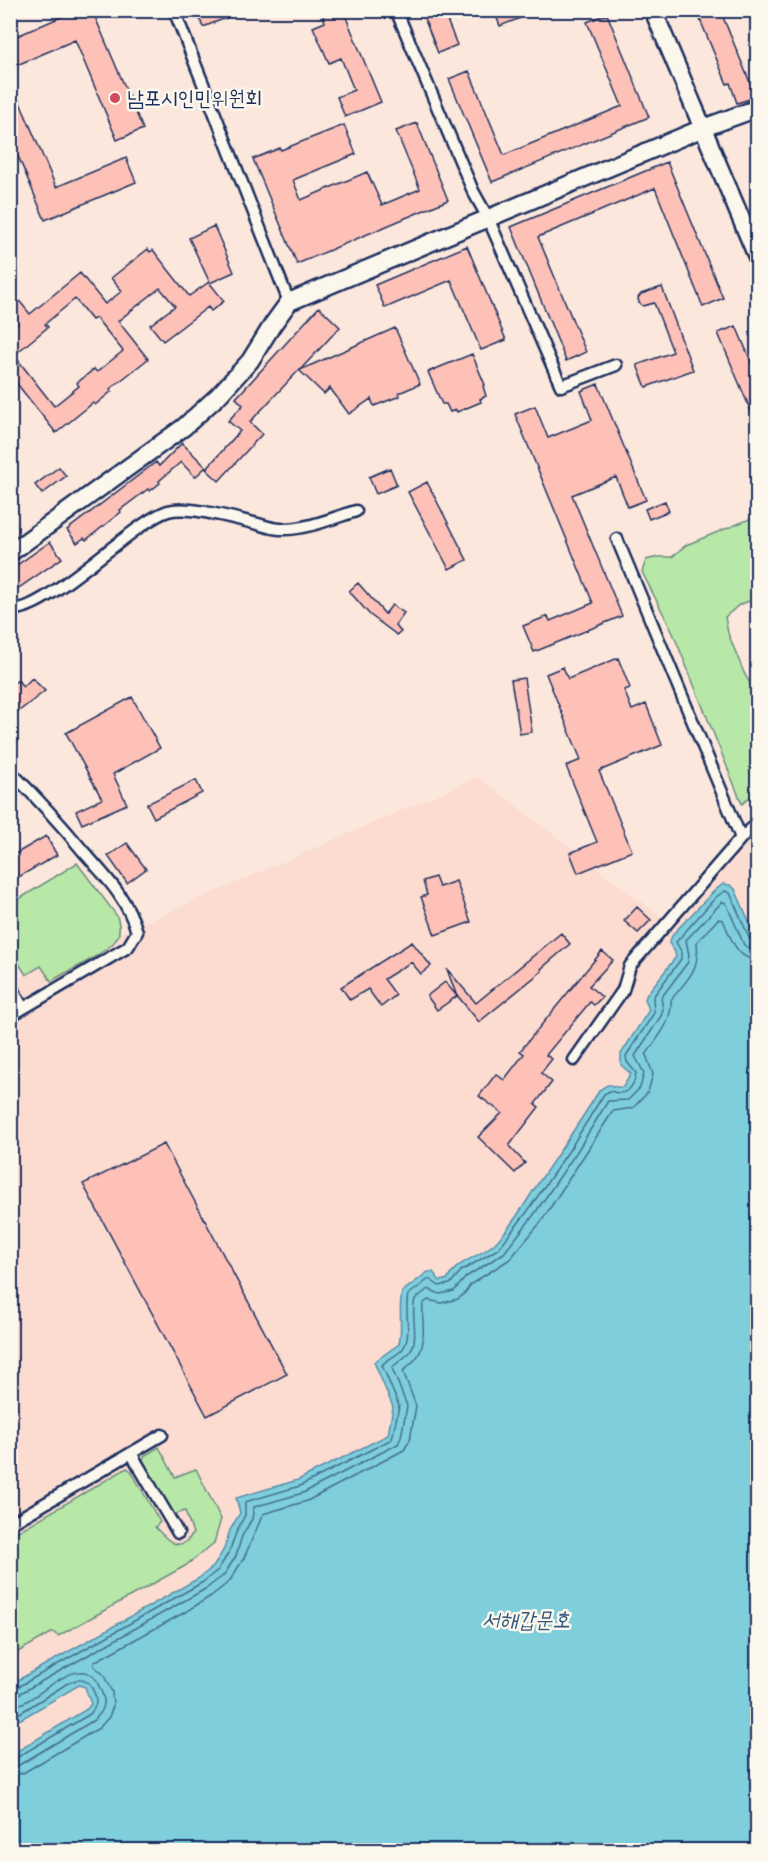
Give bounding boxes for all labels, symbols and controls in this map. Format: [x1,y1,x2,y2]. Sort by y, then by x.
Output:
place label: 남포시인민위원회 [127,86,262,116]
marker: 남포시인민위원회 [108,91,122,105]
water label: 서해갑문호 [482,1607,570,1638]

